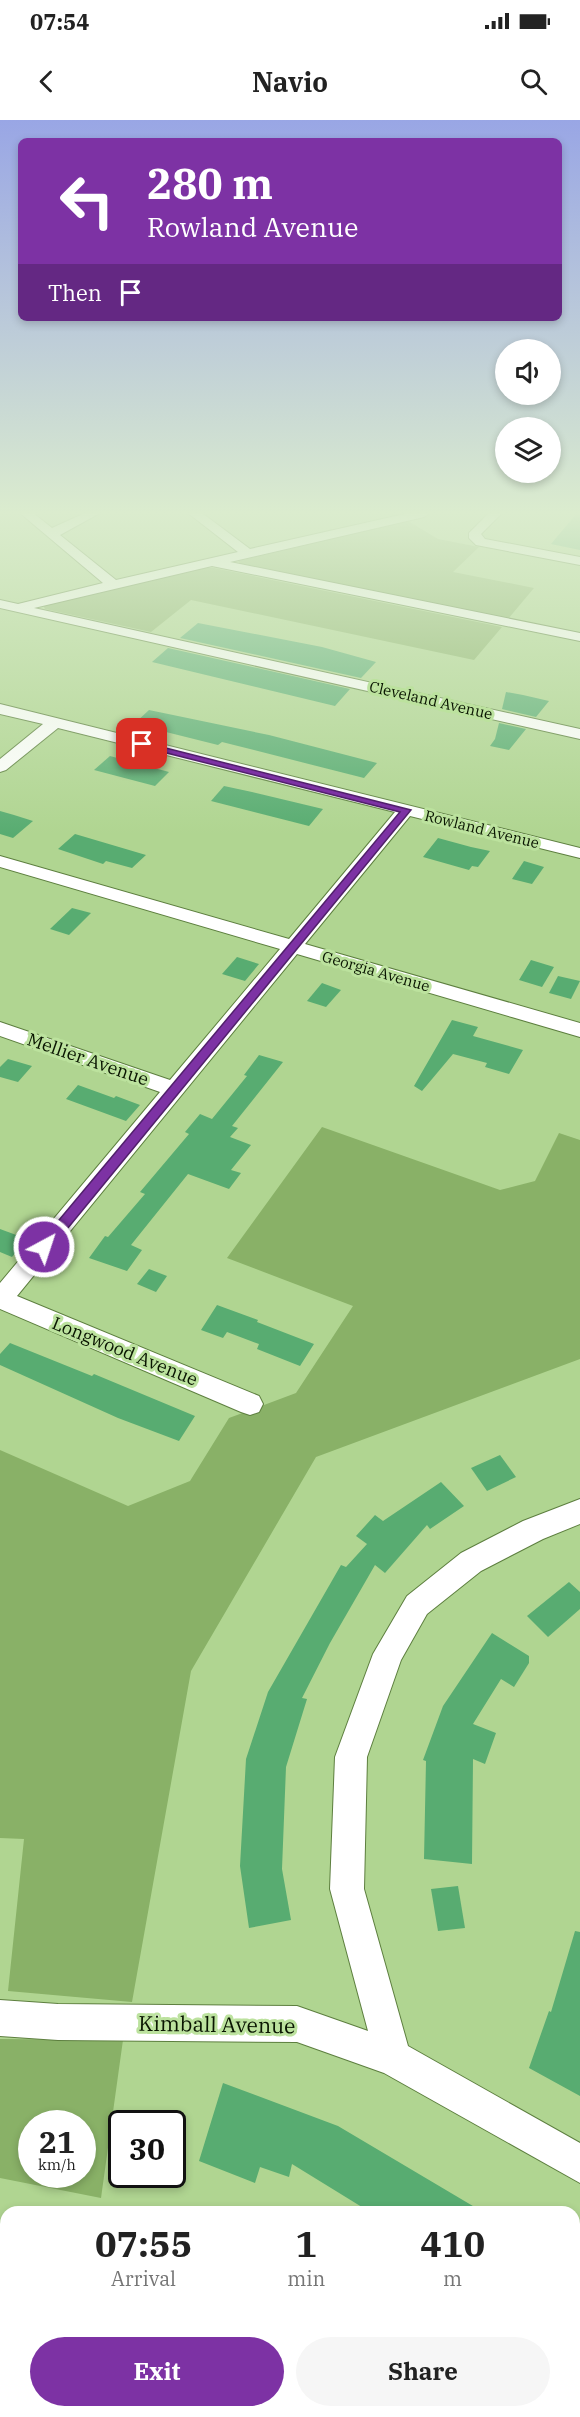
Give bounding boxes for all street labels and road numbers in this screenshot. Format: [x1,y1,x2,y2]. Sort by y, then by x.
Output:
street label: Cleveland Avenue [368,677,494,723]
street label: Rowland Avenue [423,806,541,852]
street label: Georgia Avenue [320,947,432,995]
street label: Mellier Avenue [24,1027,152,1091]
street label: Longwood Avenue [49,1311,201,1391]
street label: Kimball Avenue [138,2009,296,2039]

